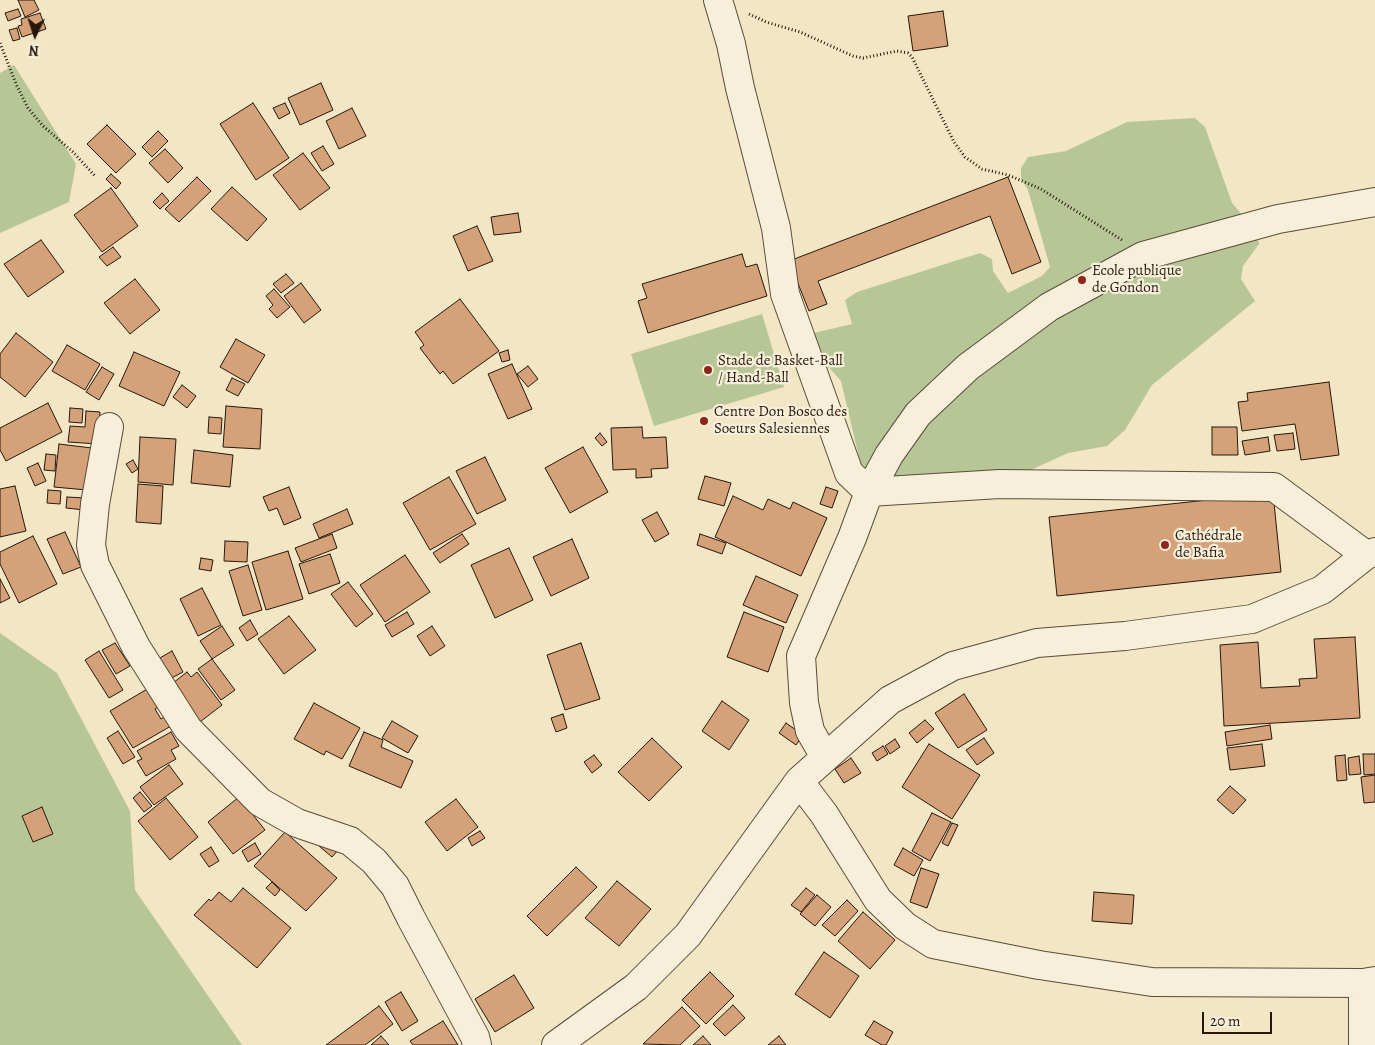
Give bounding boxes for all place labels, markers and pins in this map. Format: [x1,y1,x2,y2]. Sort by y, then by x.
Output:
place label: Ecole publique de Gondon [1092,262,1182,297]
marker: Ecole publique de Gondon [1076,274,1088,286]
place label: Stade de Basket-Ball / Hand-Ball [718,352,843,387]
marker: Stade de Basket-Ball / Hand-Ball [702,364,714,376]
place label: Centre Don Bosco des Soeurs Salesiennes [714,403,847,438]
marker: Centre Don Bosco des Soeurs Salesiennes [698,415,710,427]
place label: Cathédrale de Bafia [1175,527,1242,562]
marker: Cathédrale de Bafia [1159,539,1171,551]

